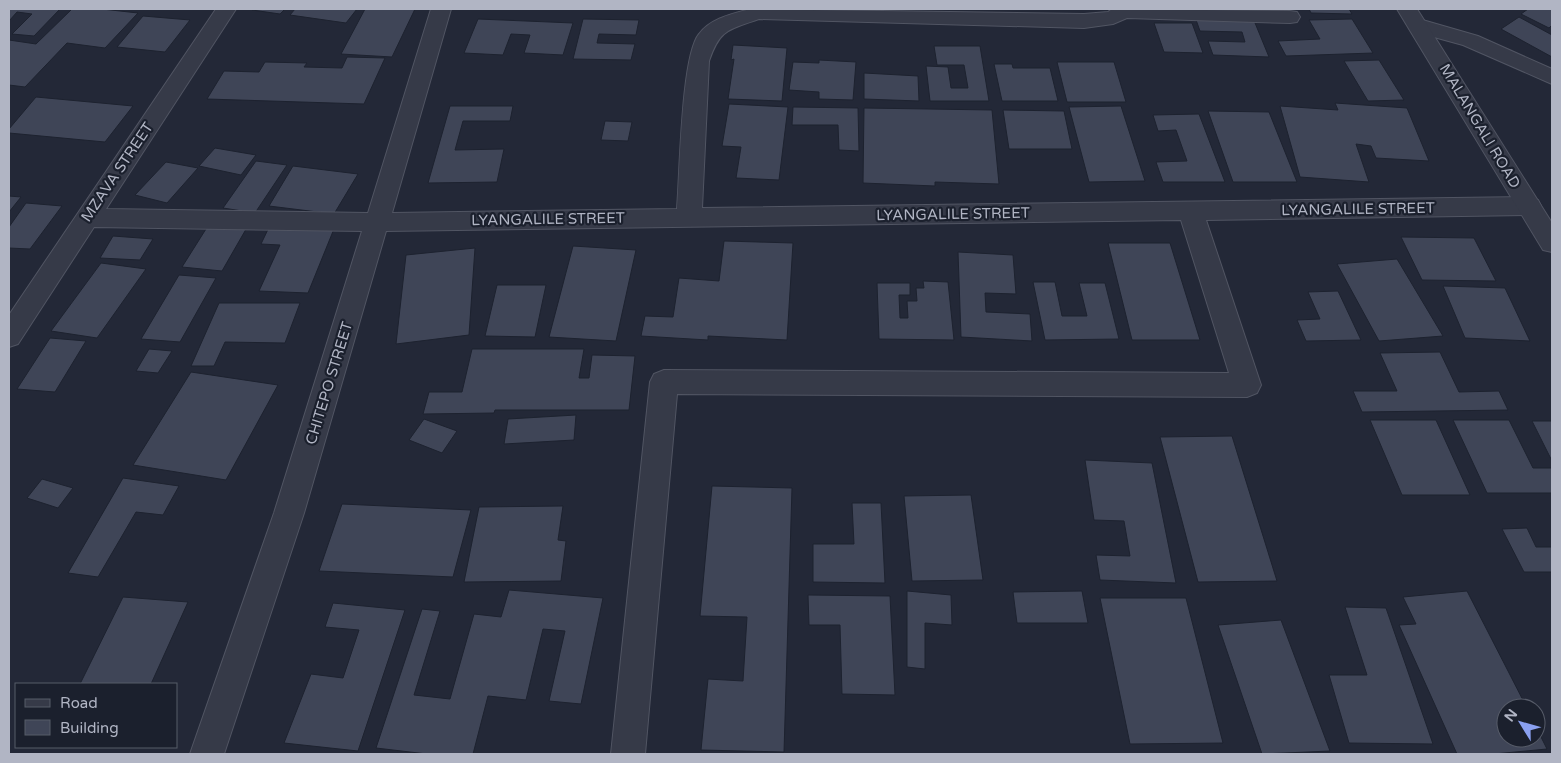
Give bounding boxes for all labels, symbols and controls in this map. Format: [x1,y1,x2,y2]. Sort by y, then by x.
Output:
street label: MALANGALI ROAD [1436,61,1524,191]
street label: MZAVA STREET [77,119,157,225]
street label: LYANGALILE STREET [1281,199,1435,219]
street label: LYANGALILE STREET [876,204,1030,224]
street label: LYANGALILE STREET [471,209,625,229]
street label: CHITEPO STREET [302,319,356,447]
legend [15,683,178,748]
text: Road [60,694,98,712]
north arrow [1496,698,1546,748]
text: N [1501,706,1521,725]
text: Building [60,719,119,737]

